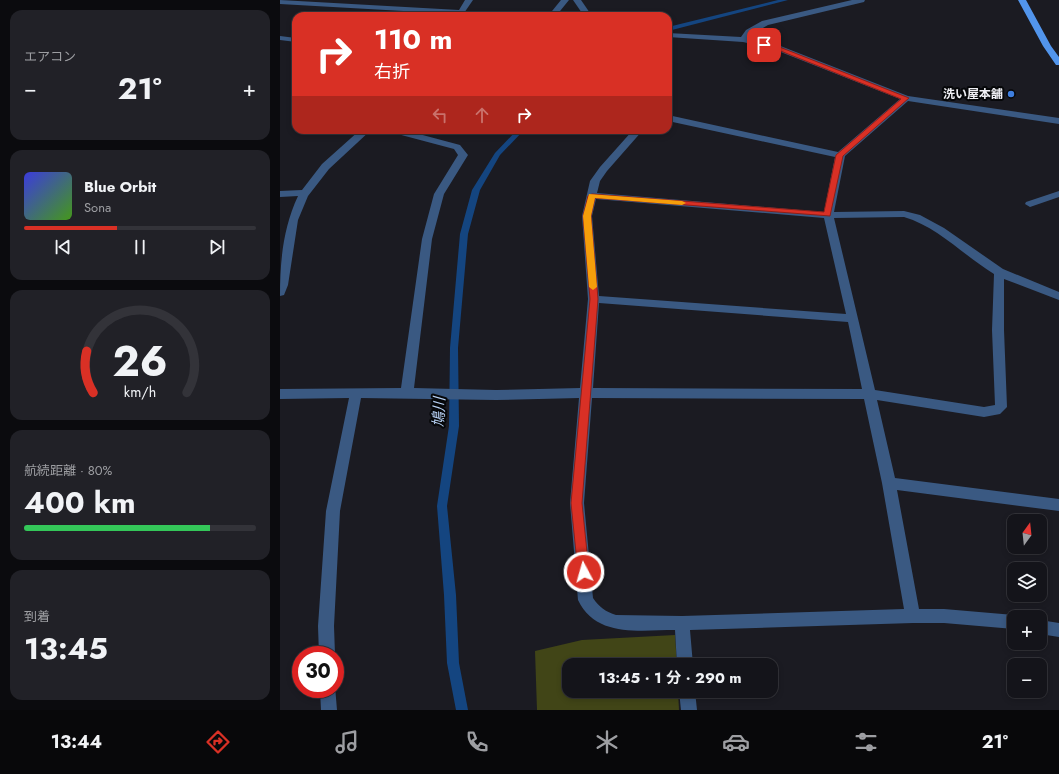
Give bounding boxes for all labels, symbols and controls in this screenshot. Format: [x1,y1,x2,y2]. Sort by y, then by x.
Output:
text: 110 m [374,19,452,60]
icon: right [308,28,360,80]
pin [747,28,781,62]
icon: arrive [753,34,775,56]
text: エアコン [24,47,76,66]
text: 右折 [374,59,410,85]
text: 21° [118,67,162,110]
text: − [24,72,37,104]
text: + [242,72,256,104]
place label: 洗い屋本舗 [943,85,1003,103]
marker: 洗い屋本舗 [1006,89,1016,99]
icon: left [429,104,451,126]
icon: ahead [471,104,493,126]
icon: right [513,104,535,126]
text: Blue Orbit [84,176,156,198]
text: Sona [84,198,111,217]
icon: previous [52,236,74,258]
icon: pause [129,236,151,258]
icon: next [206,236,228,258]
text: 26 [112,331,168,392]
text: km/h [124,382,156,402]
water label: 鳩川 [427,395,451,427]
text: 航続距離 · 80% [24,461,112,480]
text: 400 km [24,481,136,524]
north arrow [1007,514,1047,554]
map controls [1007,514,1047,698]
position arrow [563,551,605,593]
button: layers [1007,562,1047,602]
text: 到着 [24,607,50,626]
button: + [1007,610,1047,650]
text: 13:45 [24,627,108,670]
speed limit sign: 30 [292,646,344,698]
button: − [1007,658,1047,698]
text: 13:45 · 1 分 · 290 m [598,667,742,689]
icon: directions [204,728,232,756]
icon: music [333,728,361,756]
icon: phone [463,728,491,756]
icon: climate [593,728,621,756]
icon: car [722,728,750,756]
icon: filters [852,728,880,756]
text: 13:44 [51,729,102,755]
text: 21° [982,729,1008,755]

